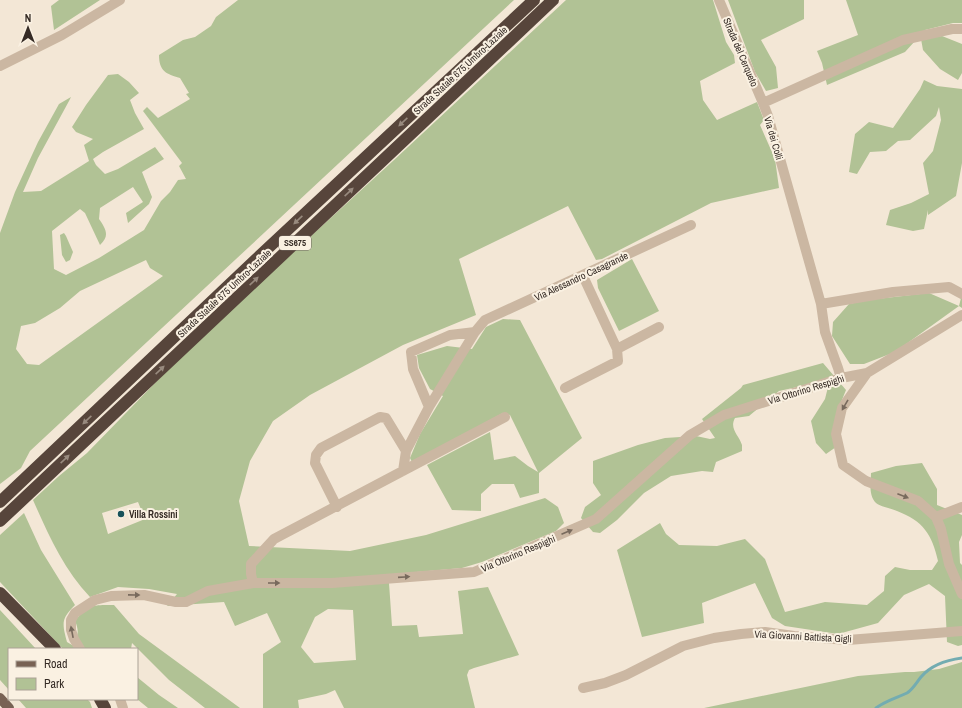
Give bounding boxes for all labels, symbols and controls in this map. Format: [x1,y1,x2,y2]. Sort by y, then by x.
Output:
north arrow [8,8,48,48]
text: N [25,11,31,25]
street label: Strada del Cerqueto [720,16,761,89]
street label: Strada Statale 675 Umbro-Laziale [411,23,510,117]
street label: Via dei Colli [761,115,786,161]
one-way arrow [398,117,408,127]
one-way arrow [344,187,354,197]
one-way arrow [293,215,303,225]
road number: SS675 [279,236,311,250]
street label: Strada Statale 675 Umbro-Laziale [175,246,274,340]
street label: Via Alessandro Casagrande [532,249,631,304]
one-way arrow [249,276,259,286]
one-way arrow [155,365,165,375]
street label: Via Ottorino Respighi [766,372,846,407]
one-way arrow [841,399,848,411]
one-way arrow [82,415,92,425]
one-way arrow [60,454,70,464]
one-way arrow [898,493,910,499]
place label: Villa Rossini [129,508,178,521]
marker: Villa Rossini [116,509,126,519]
one-way arrow [562,528,574,534]
street label: Via Ottorino Respighi [479,532,557,575]
one-way arrow [398,574,410,581]
one-way arrow [268,580,281,586]
one-way arrow [128,592,141,598]
one-way arrow [69,625,75,638]
street label: Via Giovanni Battista Gigli [754,627,852,646]
legend [8,648,138,700]
text: Road [44,656,68,672]
text: Park [44,676,64,692]

